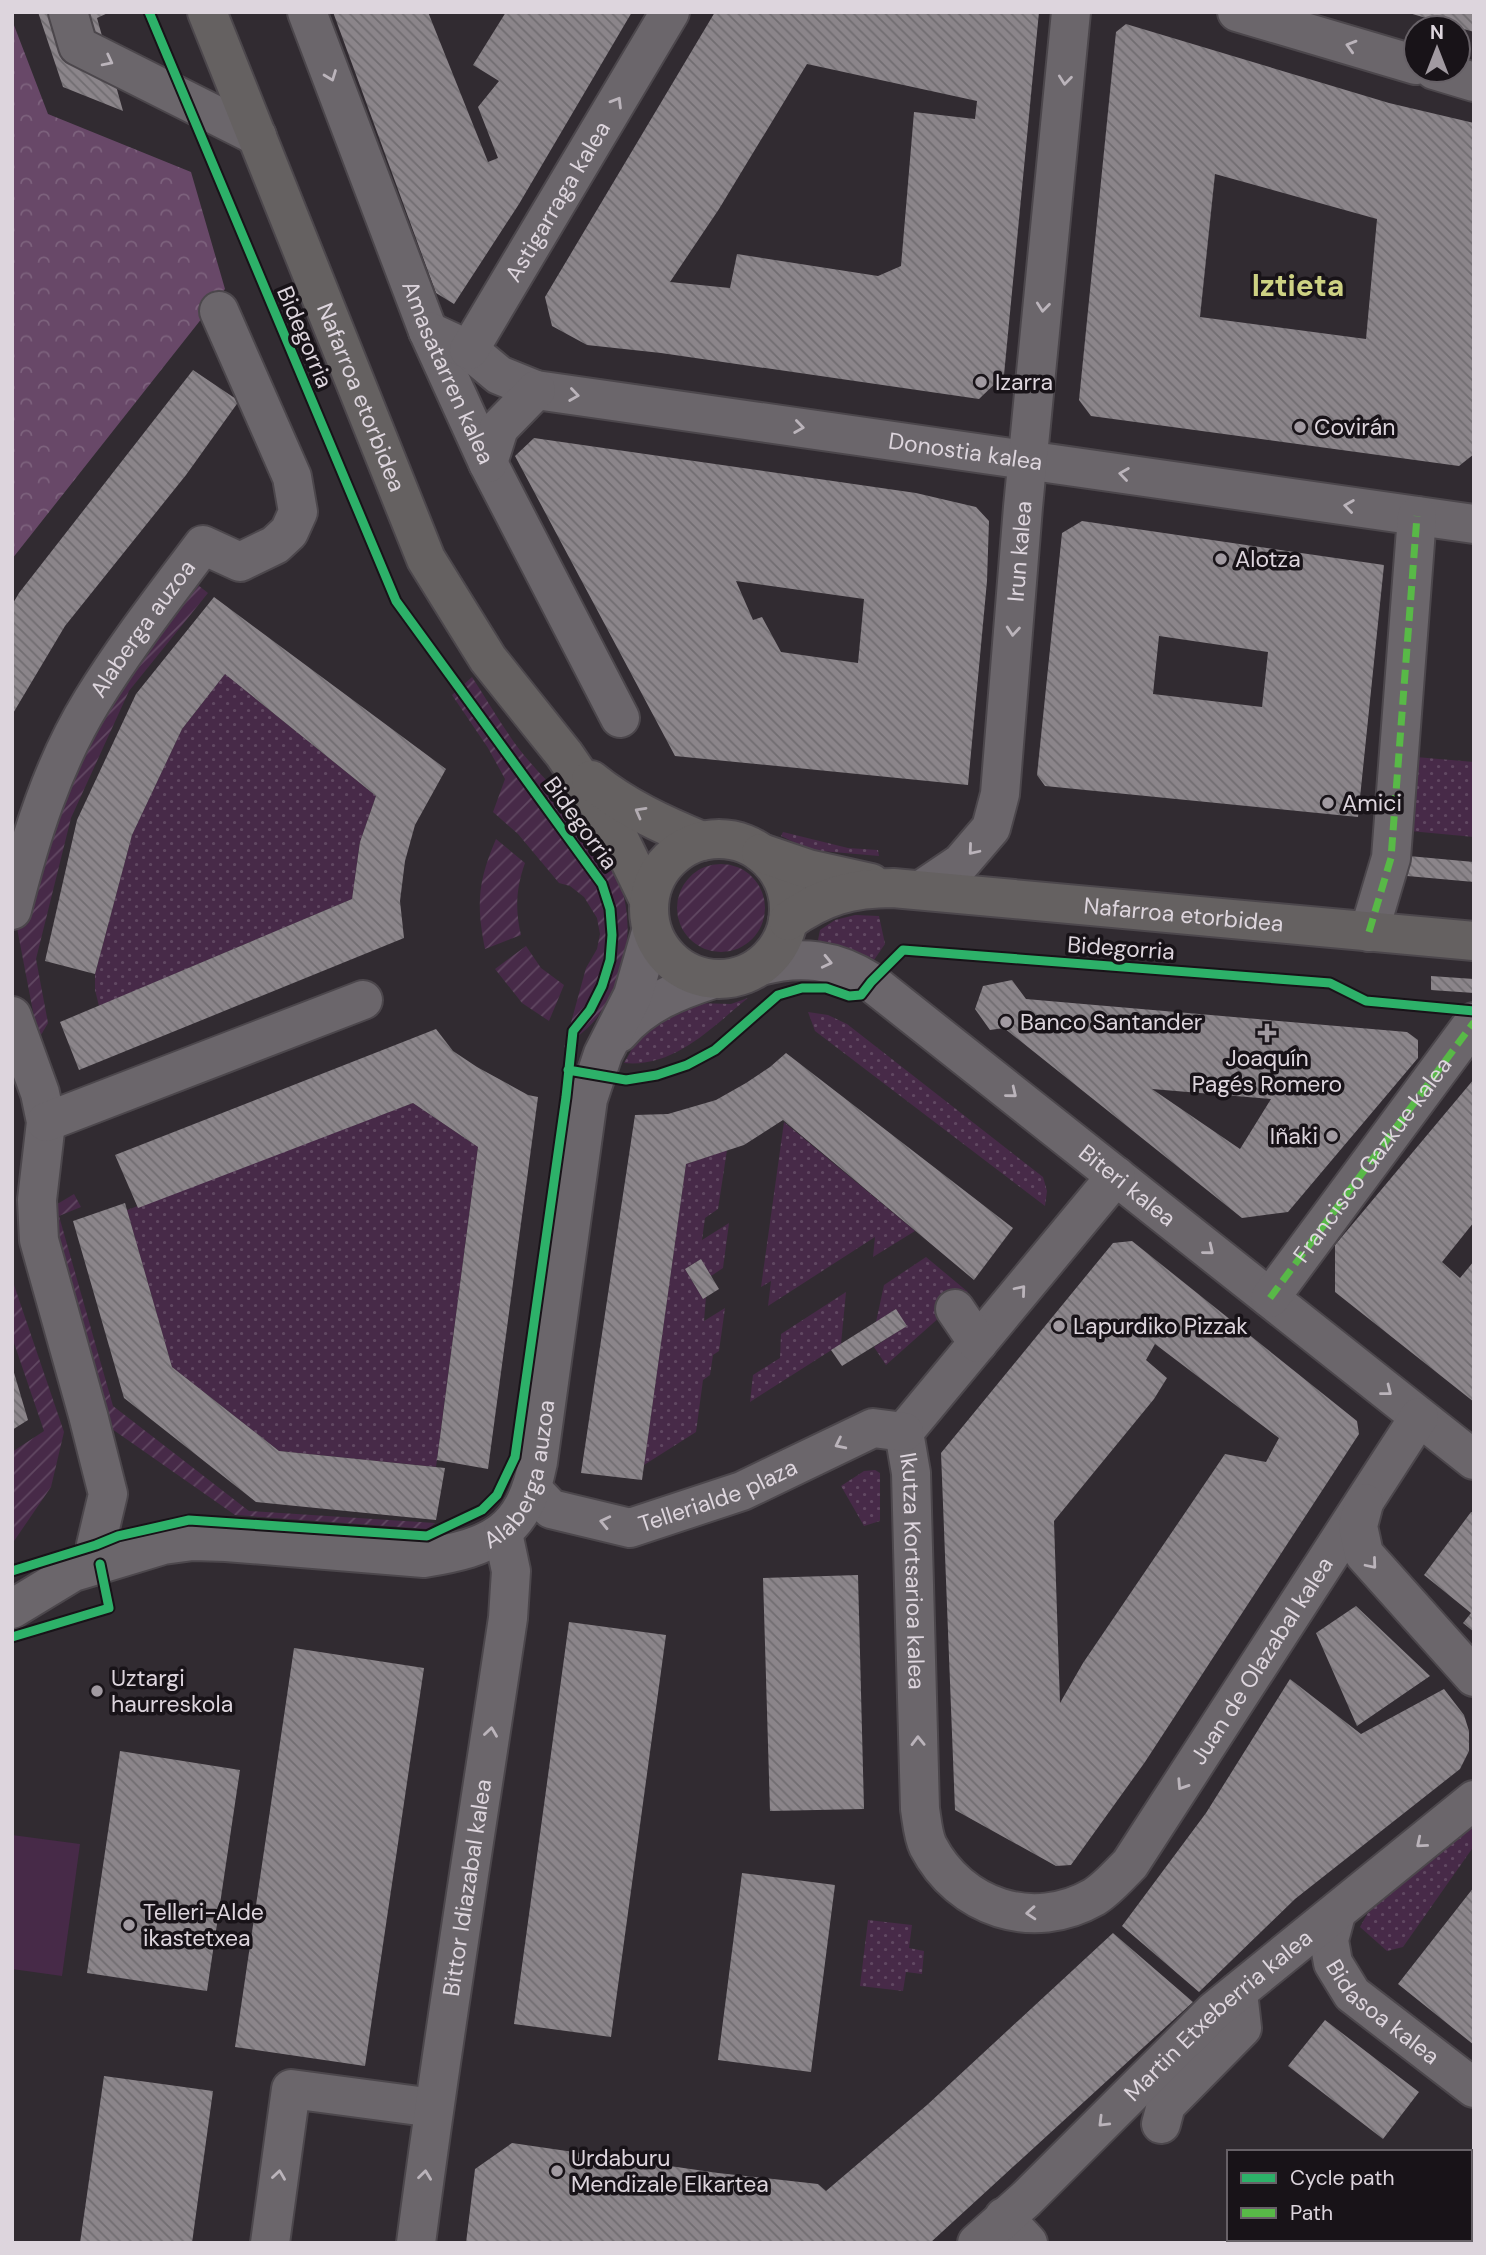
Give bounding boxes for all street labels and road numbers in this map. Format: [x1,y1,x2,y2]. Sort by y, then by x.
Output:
street label: Astigarraga kalea [498,115,617,287]
street label: Amasatarren kalea [395,276,501,469]
street label: Bidegorria [270,281,340,393]
street label: Nafarroa etorbidea [310,299,412,496]
street label: Donostia kalea [886,426,1044,477]
street label: Irun kalea [1000,500,1038,603]
street label: Alaberga auzoa [83,553,202,703]
street label: Bidegorria [537,771,625,875]
street label: Nafarroa etorbidea [1082,890,1285,939]
street label: Bidegorria [1066,929,1176,967]
street label: Francisco Gazkue kalea [1286,1051,1458,1269]
street label: Biteri kalea [1073,1137,1182,1233]
street label: Alaberga auzoa [478,1398,561,1555]
street label: Ikutza Kortsarioa kalea [893,1450,932,1690]
street label: Tellerialde plaza [635,1452,802,1539]
street label: Juan de Olazabal kalea [1183,1551,1340,1770]
street label: Bittor Idiazabal kalea [436,1777,498,1998]
street label: Martin Etxeberria kalea [1117,1922,1318,2108]
street label: Bidasoa kalea [1319,1954,1446,2071]

